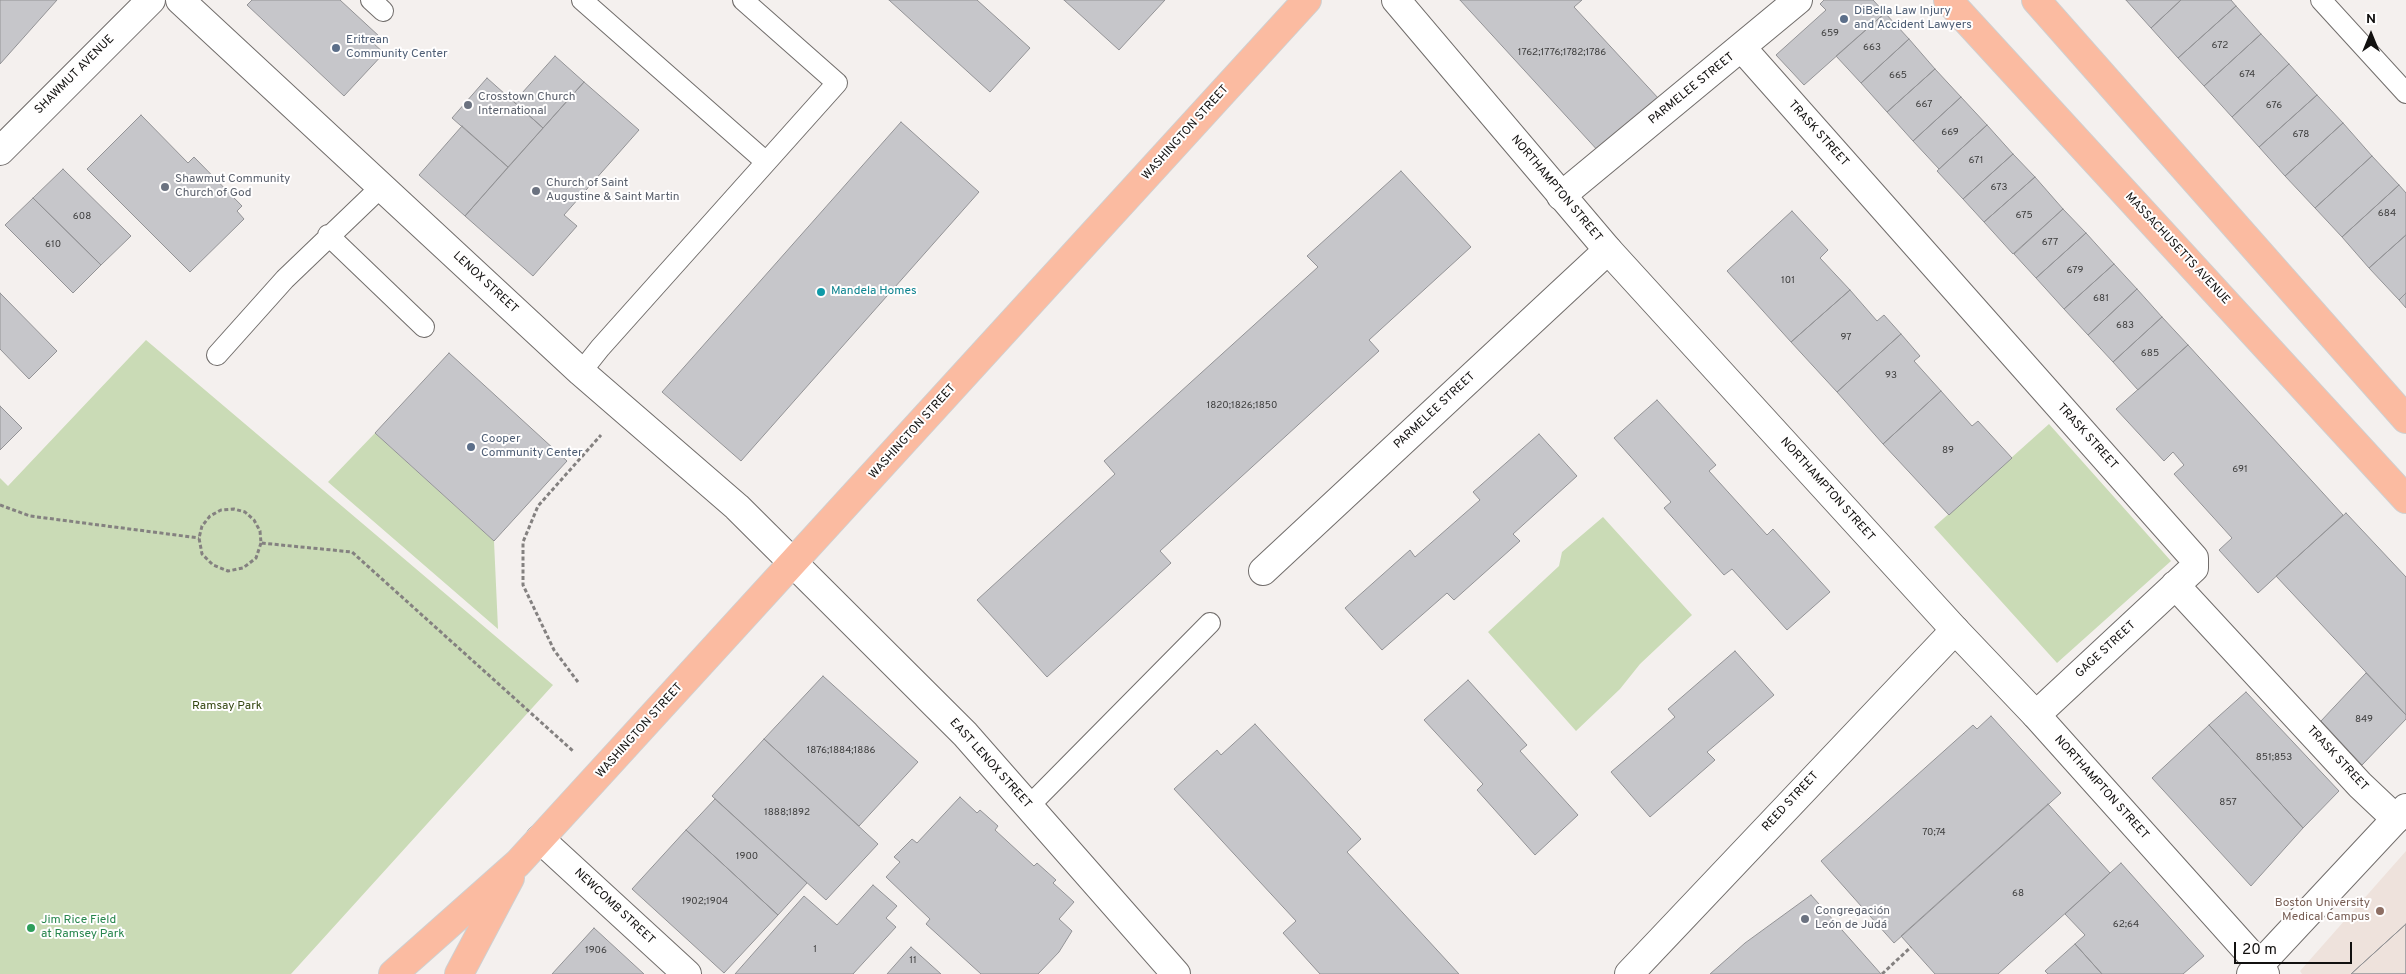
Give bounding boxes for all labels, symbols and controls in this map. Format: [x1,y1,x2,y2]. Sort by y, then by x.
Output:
place label: DiBella Law Injury and Accident Lawyers [1854,5,1972,33]
north arrow [2346,10,2396,60]
text: N [2366,11,2376,28]
marker: DiBella Law Injury and Accident Lawyers [1838,13,1850,25]
house number: 659 [1821,28,1839,40]
street label: SHAWMUT AVENUE [32,32,118,118]
place label: Eritrean Community Center [346,34,448,62]
house number: 672 [2212,40,2228,52]
marker: Eritrean Community Center [330,42,342,54]
house number: 663 [1863,42,1881,54]
house number: 1762;1776;1782;1786 [1518,47,1606,59]
street label: PARMELEE STREET [1646,50,1738,128]
house number: 674 [2239,69,2255,81]
house number: 665 [1889,70,1907,82]
street label: WASHINGTON STREET [1140,83,1232,183]
place label: Crosstown Church International [478,91,575,119]
street label: TRASK STREET [1785,98,1851,170]
marker: Crosstown Church International [462,99,474,111]
house number: 667 [1916,99,1932,111]
house number: 676 [2266,100,2282,112]
house number: 669 [1941,127,1959,139]
house number: 678 [2293,129,2309,141]
street label: NORTHAMPTON STREET [1507,133,1605,245]
house number: 671 [1969,155,1983,167]
place label: Shawmut Community Church of God [175,173,290,201]
place label: Church of Saint Augustine & Saint Martin [546,177,679,205]
marker: Shawmut Community Church of God [159,181,171,193]
house number: 673 [1991,182,2007,194]
marker: Church of Saint Augustine & Saint Martin [530,185,542,197]
street label: MASSACHUSETTS AVENUE [2121,190,2233,308]
house number: 684 [2378,208,2396,220]
house number: 675 [2015,210,2033,222]
house number: 608 [73,211,91,223]
house number: 677 [2042,237,2058,249]
house number: 610 [45,239,61,251]
street label: LENOX STREET [449,249,521,317]
house number: 679 [2067,265,2083,277]
house number: 101 [1781,275,1795,287]
place label: Mandela Homes [831,285,917,299]
marker: Mandela Homes [815,286,827,298]
house number: 681 [2093,293,2109,305]
house number: 683 [2116,320,2134,332]
house number: 97 [1841,332,1851,344]
house number: 685 [2141,348,2159,360]
street label: PARMELEE STREET [1391,370,1479,452]
house number: 93 [1885,370,1897,382]
street label: WASHINGTON STREET [867,382,959,482]
house number: 1820;1826;1850 [1207,400,1277,412]
street label: TRASK STREET [2054,401,2120,473]
place label: Cooper Community Center [481,433,583,461]
street label: NORTHAMPTON STREET [1777,435,1877,545]
marker: Cooper Community Center [465,441,477,453]
house number: 89 [1942,445,1954,457]
house number: 691 [2232,464,2248,476]
street label: GAGE STREET [2073,618,2139,682]
street label: WASHINGTON STREET [594,681,686,781]
park label: Ramsay Park [192,700,262,714]
house number: 849 [2355,714,2373,726]
street label: EAST LENOX STREET [946,716,1034,812]
street label: TRASK STREET [2303,724,2371,794]
street label: NORTHAMPTON STREET [2051,733,2151,843]
house number: 1876;1884;1886 [806,745,876,757]
house number: 851;853 [2256,752,2292,764]
street label: REED STREET [1760,769,1822,835]
house number: 857 [2219,797,2237,809]
house number: 1888;1892 [764,807,810,819]
house number: 70;74 [1922,827,1946,839]
house number: 1900 [736,851,758,863]
street label: NEWCOMB STREET [571,866,657,948]
house number: 68 [2012,888,2024,900]
house number: 1902;1904 [682,896,728,908]
place label: Boston University Medical Campus [2275,897,2370,925]
place label: Congregación León de Judá [1815,905,1890,933]
marker: Boston University Medical Campus [2374,905,2386,917]
marker: Congregación León de Judá [1799,913,1811,925]
place label: Jim Rice Field at Ramsey Park [41,914,125,942]
house number: 62;64 [2113,919,2139,931]
marker: Jim Rice Field at Ramsey Park [25,922,37,934]
scale bar [2236,932,2354,964]
text: 20 m [2242,941,2277,960]
house number: 1 [813,944,817,956]
house number: 1906 [585,945,607,957]
house number: 11 [909,955,917,967]

